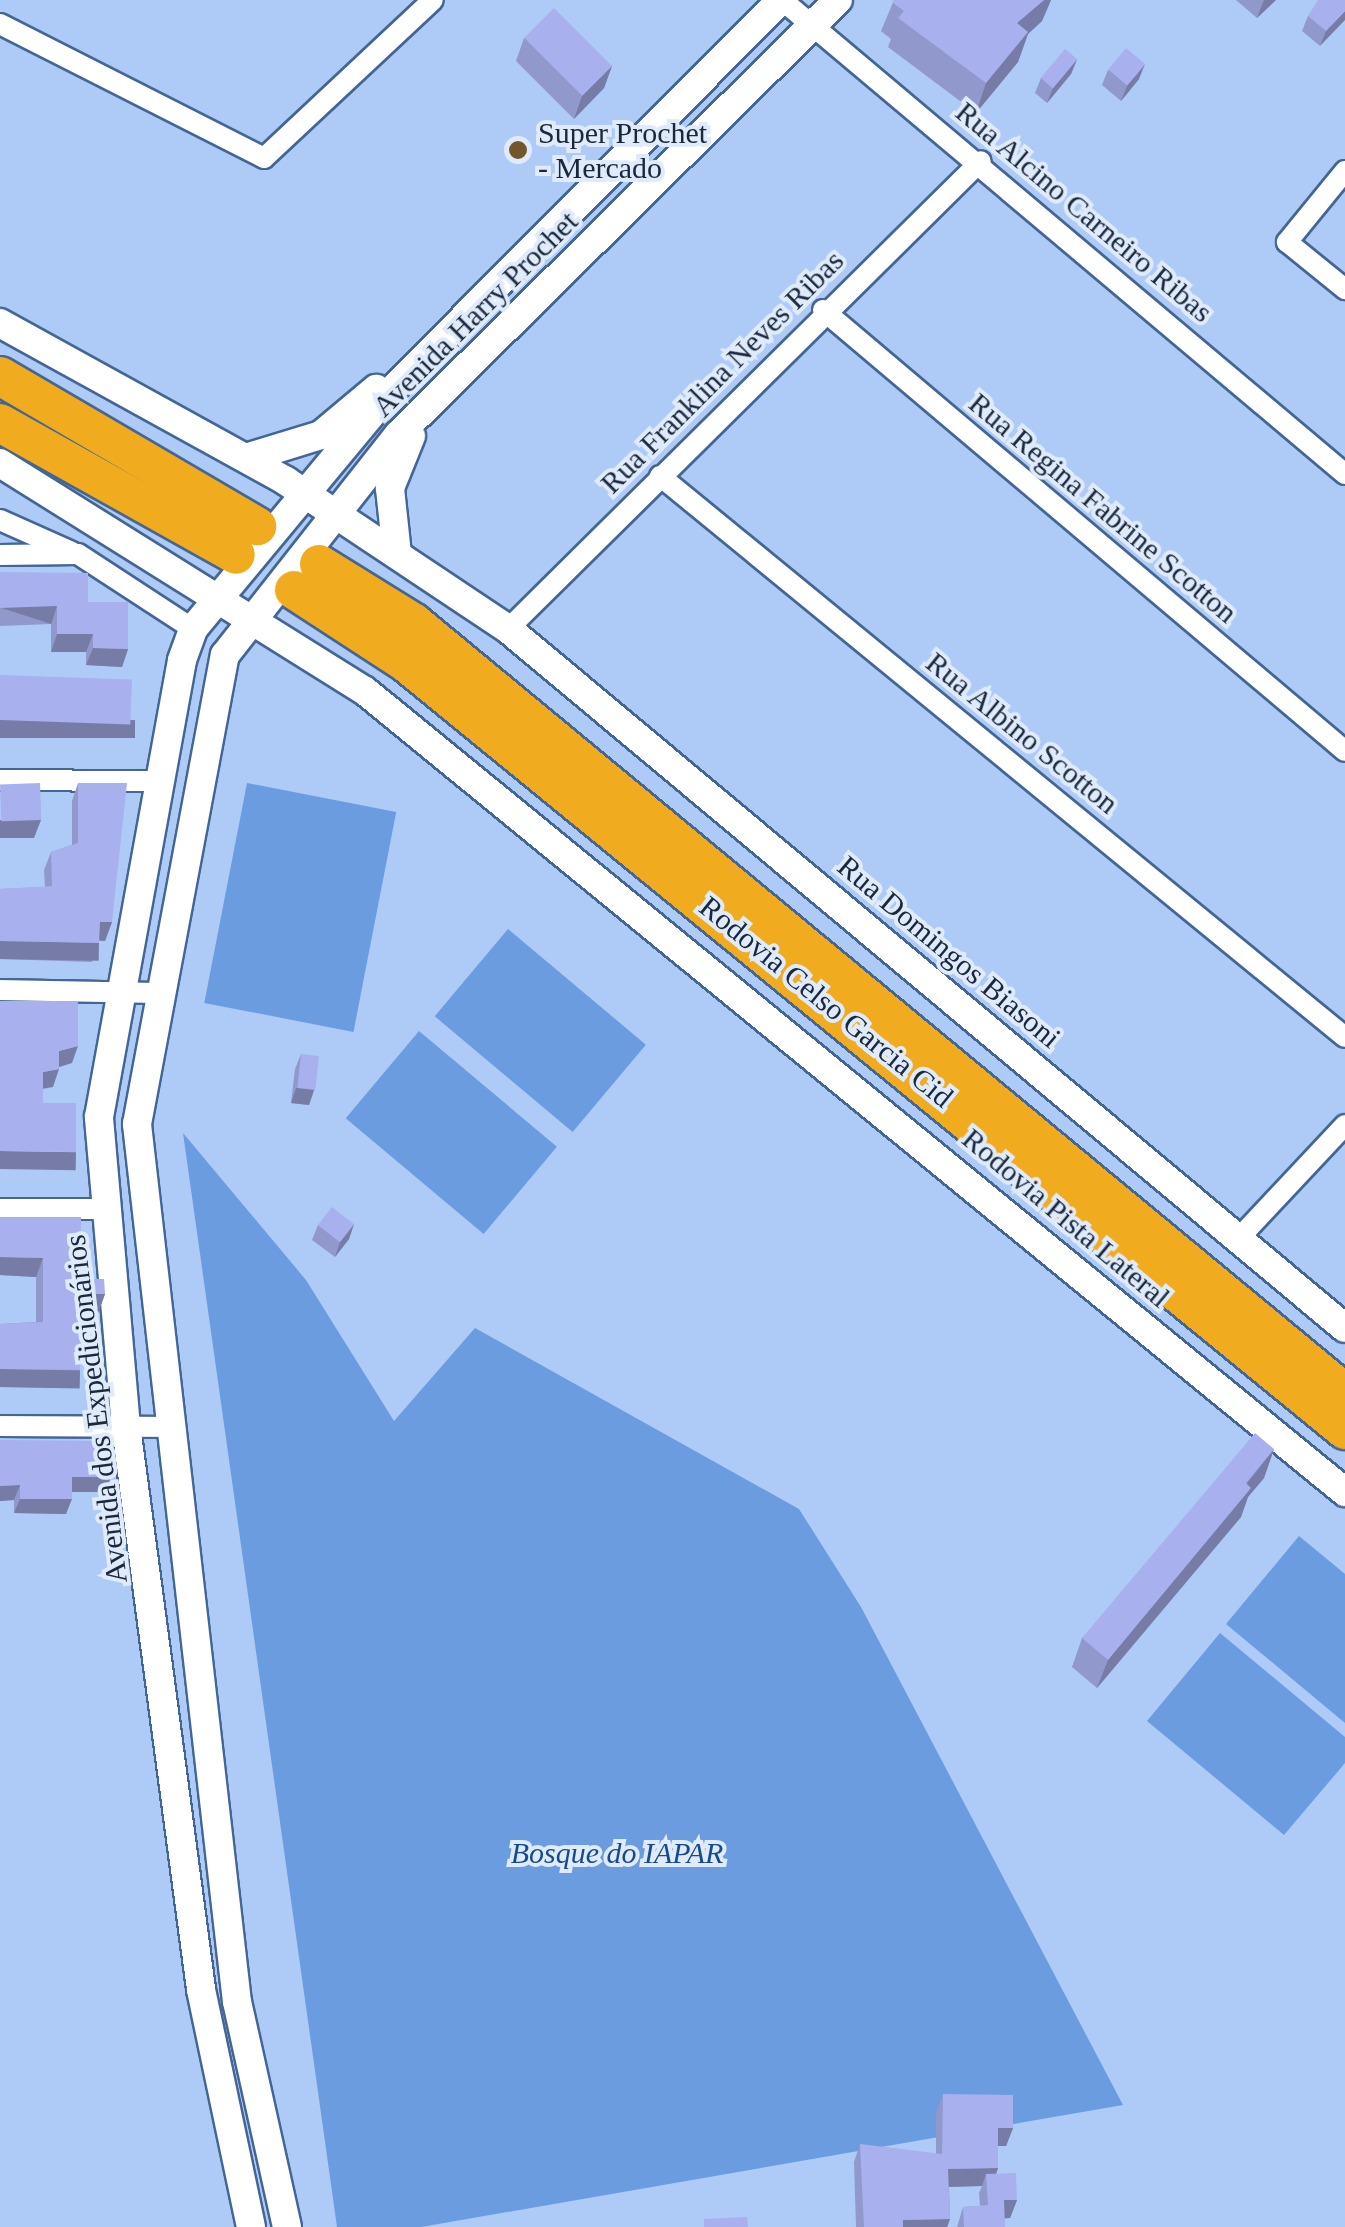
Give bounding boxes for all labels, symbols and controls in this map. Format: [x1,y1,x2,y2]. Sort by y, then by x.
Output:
street label: Rua Alcino Carneiro Ribas [948,94,1220,330]
place label: Super Prochet - Mercado [538,115,707,186]
marker: Super Prochet - Mercado [507,139,529,161]
street label: Avenida Harry Prochet [365,204,585,424]
street label: Rua Franklina Neves Ribas [593,243,851,501]
street label: Rua Regina Fabrine Scotton [962,385,1244,631]
street label: Rua Albino Scotton [918,644,1126,822]
street label: Rua Domingos Biasoni [830,848,1068,1056]
street label: Rodovia Celso Garcia Cid [692,889,960,1115]
street label: Rodovia Pista Lateral [955,1121,1177,1315]
street label: Avenida dos Expedicionários [57,1233,135,1585]
park label: Bosque do IAPAR [511,1835,723,1871]

